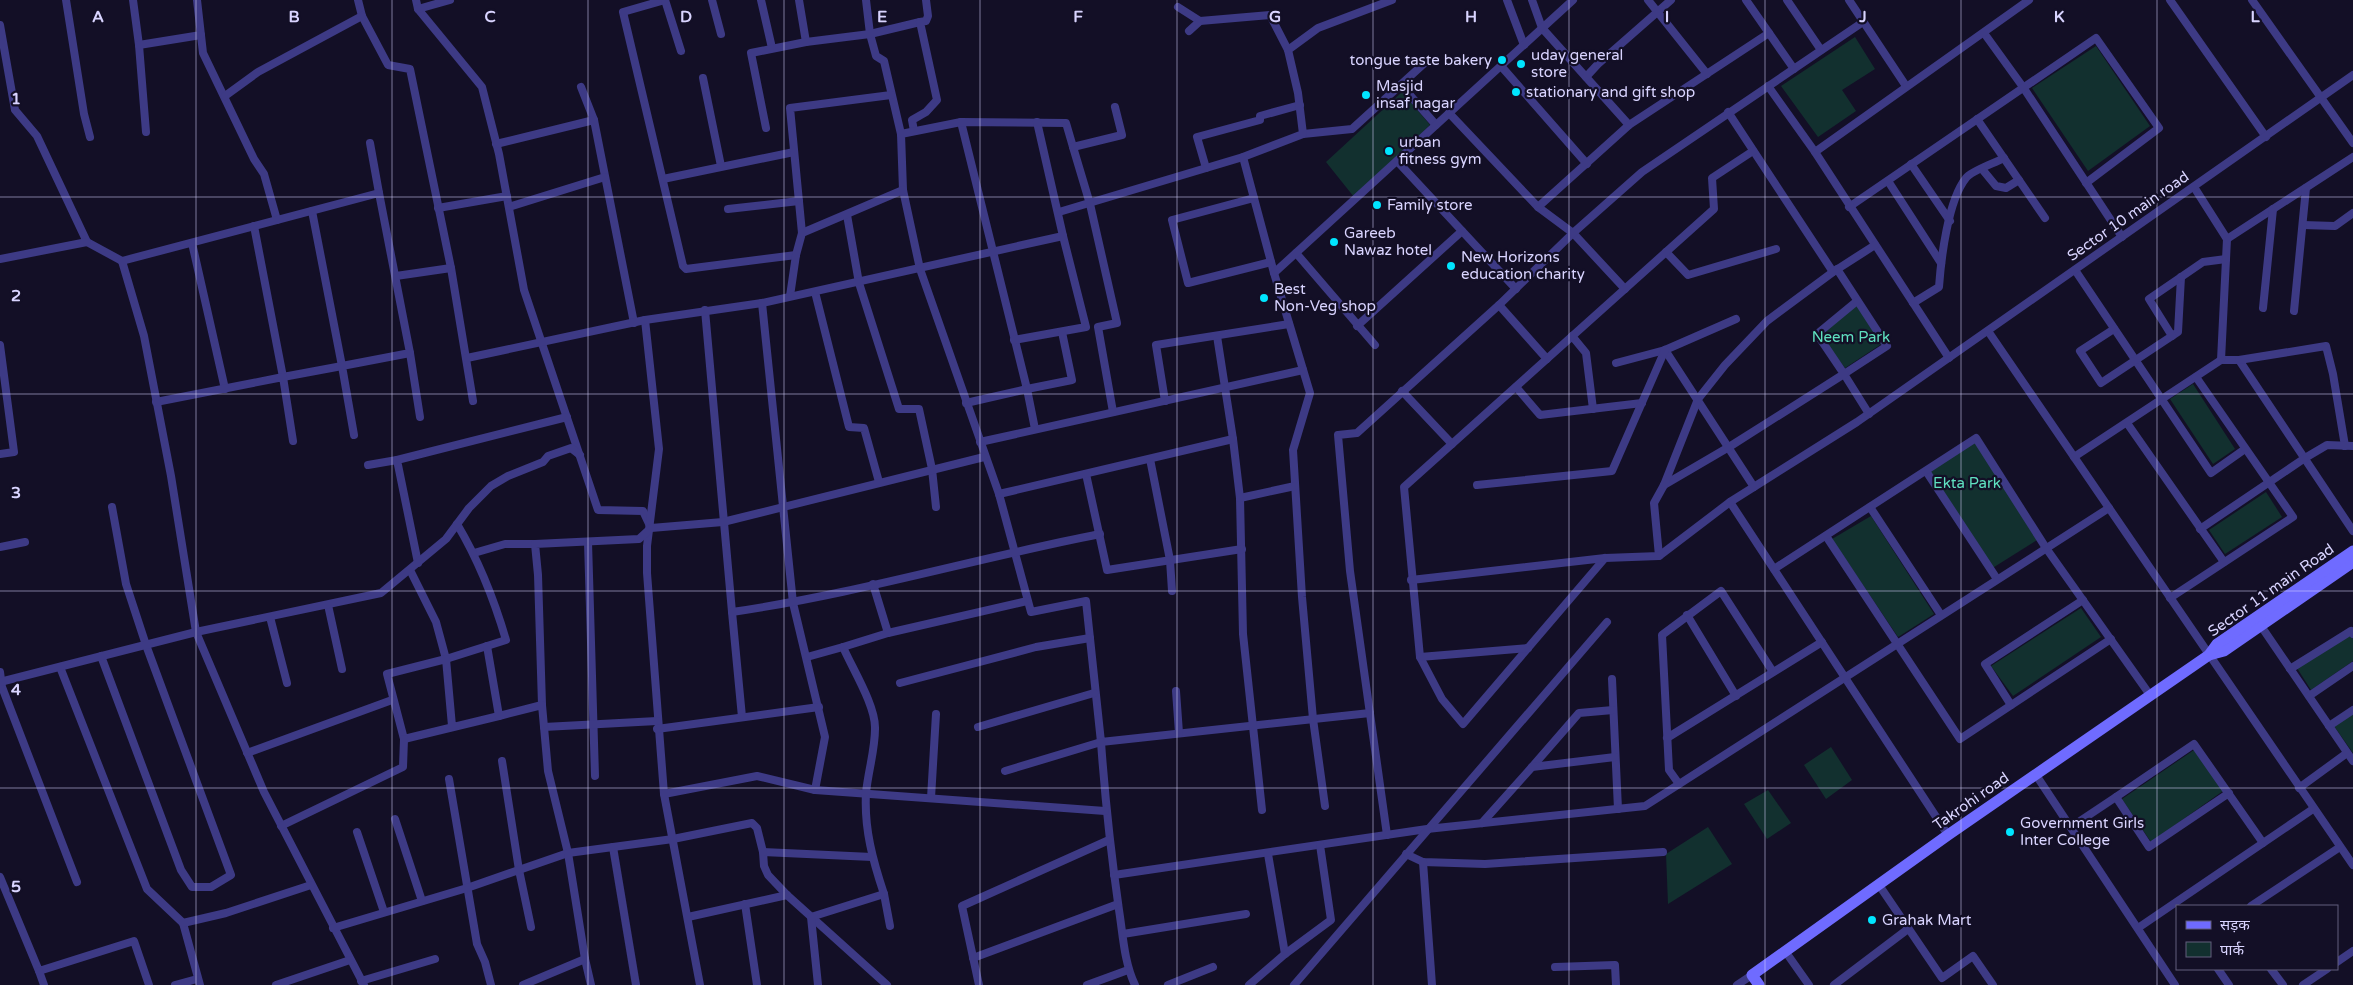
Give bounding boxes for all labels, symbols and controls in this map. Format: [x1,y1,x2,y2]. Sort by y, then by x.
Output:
text: A [92,7,104,27]
text: B [288,7,300,27]
text: C [484,7,496,27]
text: D [680,7,692,27]
text: E [877,7,887,27]
text: F [1073,7,1083,27]
text: G [1269,7,1281,27]
text: H [1465,7,1477,27]
text: I [1665,7,1669,27]
text: J [1858,7,1867,27]
text: K [2054,7,2065,27]
text: L [2250,7,2260,27]
place label: uday general store [1531,46,1623,81]
place label: tongue taste bakery [1350,51,1492,69]
marker: tongue taste bakery [1496,54,1508,66]
marker: uday general store [1515,58,1527,70]
place label: Masjid insaf nagar [1376,77,1455,112]
place label: stationary and gift shop [1526,83,1695,101]
marker: stationary and gift shop [1510,86,1522,98]
text: 1 [11,89,21,109]
marker: Masjid insaf nagar [1360,89,1372,101]
place label: urban fitness gym [1399,133,1482,168]
marker: urban fitness gym [1383,145,1395,157]
street label: Sector 10 main road [2064,167,2192,265]
place label: Family store [1387,196,1473,214]
marker: Family store [1371,199,1383,211]
place label: Gareeb Nawaz hotel [1344,224,1432,259]
marker: Gareeb Nawaz hotel [1328,236,1340,248]
place label: New Horizons education charity [1461,248,1585,283]
marker: New Horizons education charity [1445,260,1457,272]
place label: Best Non-Veg shop [1274,280,1376,315]
text: 2 [11,286,21,306]
marker: Best Non-Veg shop [1258,292,1270,304]
park label: Neem Park [1812,328,1890,346]
park label: Ekta Park [1933,474,2001,492]
text: 3 [11,483,21,503]
street label: Sector 11 main Road [2205,540,2337,640]
text: 4 [11,680,21,700]
street label: Takrohi road [1930,768,2012,834]
place label: Government Girls Inter College [2020,814,2144,849]
marker: Government Girls Inter College [2004,826,2016,838]
text: 5 [11,877,21,897]
legend [2176,905,2338,970]
place label: Grahak Mart [1882,911,1972,929]
marker: Grahak Mart [1866,914,1878,926]
text: सड़क [2220,916,2250,934]
text: पार्क [2220,941,2244,959]

